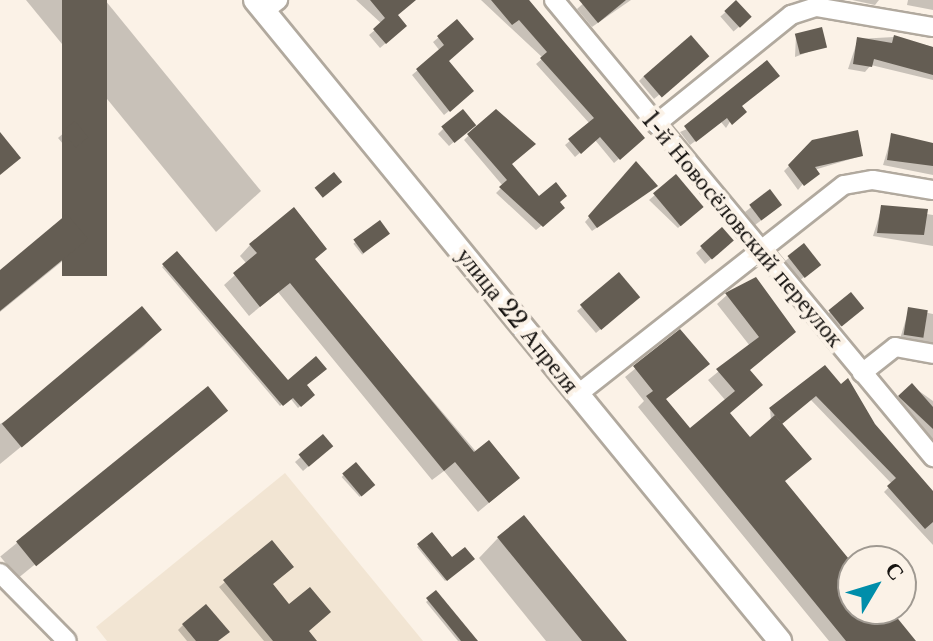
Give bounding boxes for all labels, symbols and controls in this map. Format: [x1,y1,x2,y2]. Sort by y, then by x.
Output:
street label: 1-й Новосёловский переулок [636,106,850,352]
street label: улица 22 Апреля [451,242,585,398]
north arrow [837,545,917,625]
text: С [879,557,910,586]

